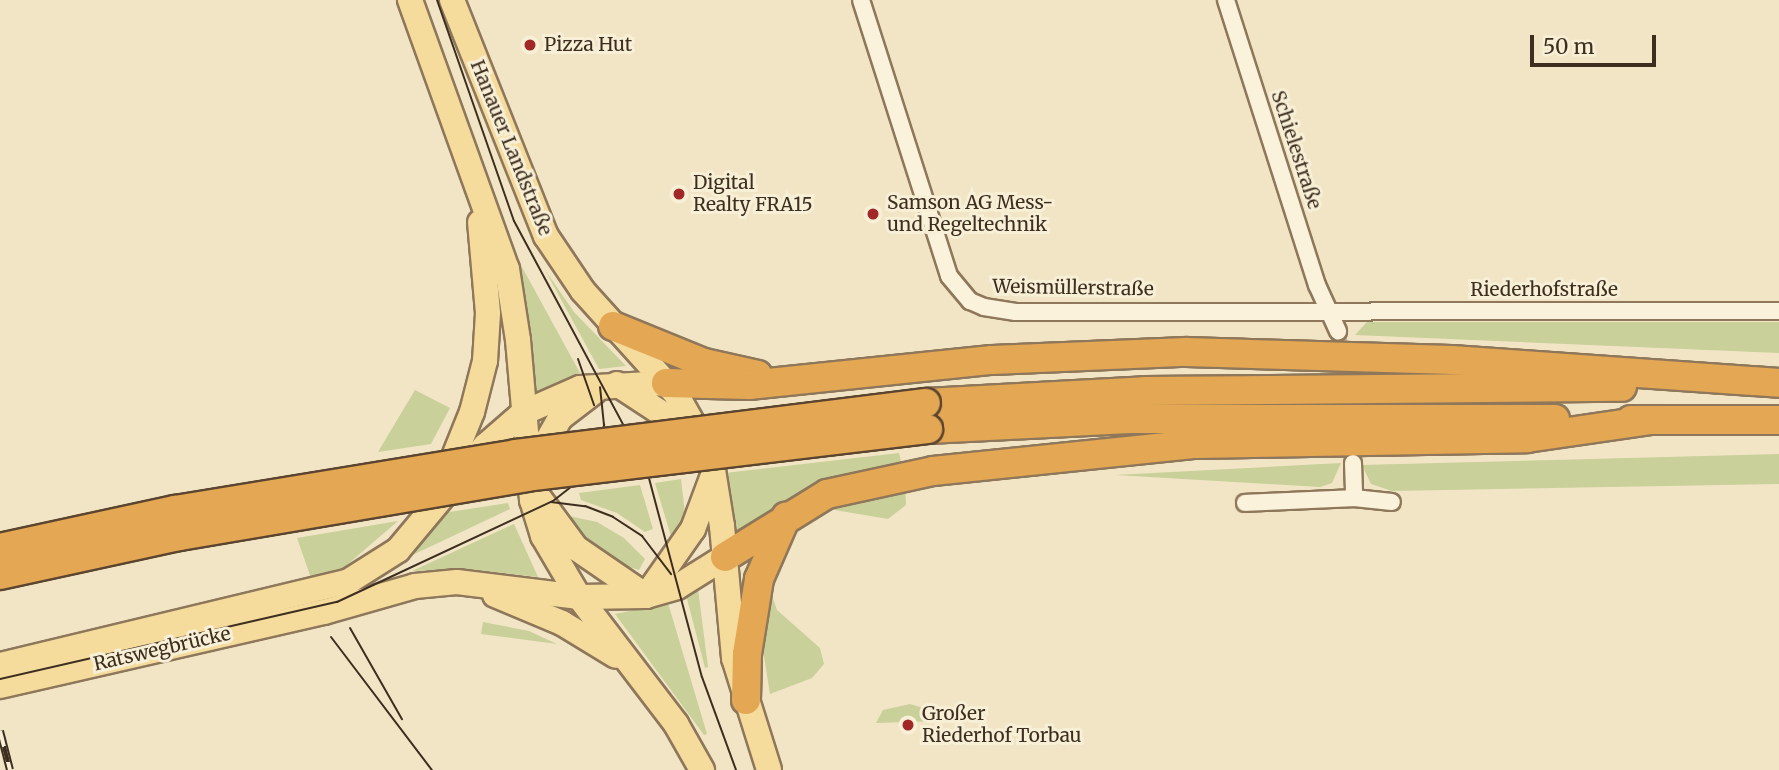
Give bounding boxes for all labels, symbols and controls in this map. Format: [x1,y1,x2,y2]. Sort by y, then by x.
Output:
scale bar [1534,21,1660,65]
text: 50 m [1543,33,1594,60]
place label: Pizza Hut [544,34,632,56]
marker: Pizza Hut [522,37,538,53]
street label: Hanauer Landstraße [465,57,557,239]
street label: Schielestraße [1266,88,1326,212]
place label: Digital Realty FRA15 [693,172,813,216]
marker: Digital Realty FRA15 [671,186,687,202]
place label: Samson AG Mess- und Regeltechnik [887,192,1053,236]
marker: Samson AG Mess- und Regeltechnik [865,206,881,222]
street label: Weismüllerstraße [992,275,1154,301]
street label: Riederhofstraße [1470,279,1618,301]
street label: Ratswegbrücke [91,622,233,676]
place label: Großer Riederhof Torbau [922,703,1082,747]
marker: Großer Riederhof Torbau [900,717,916,733]

